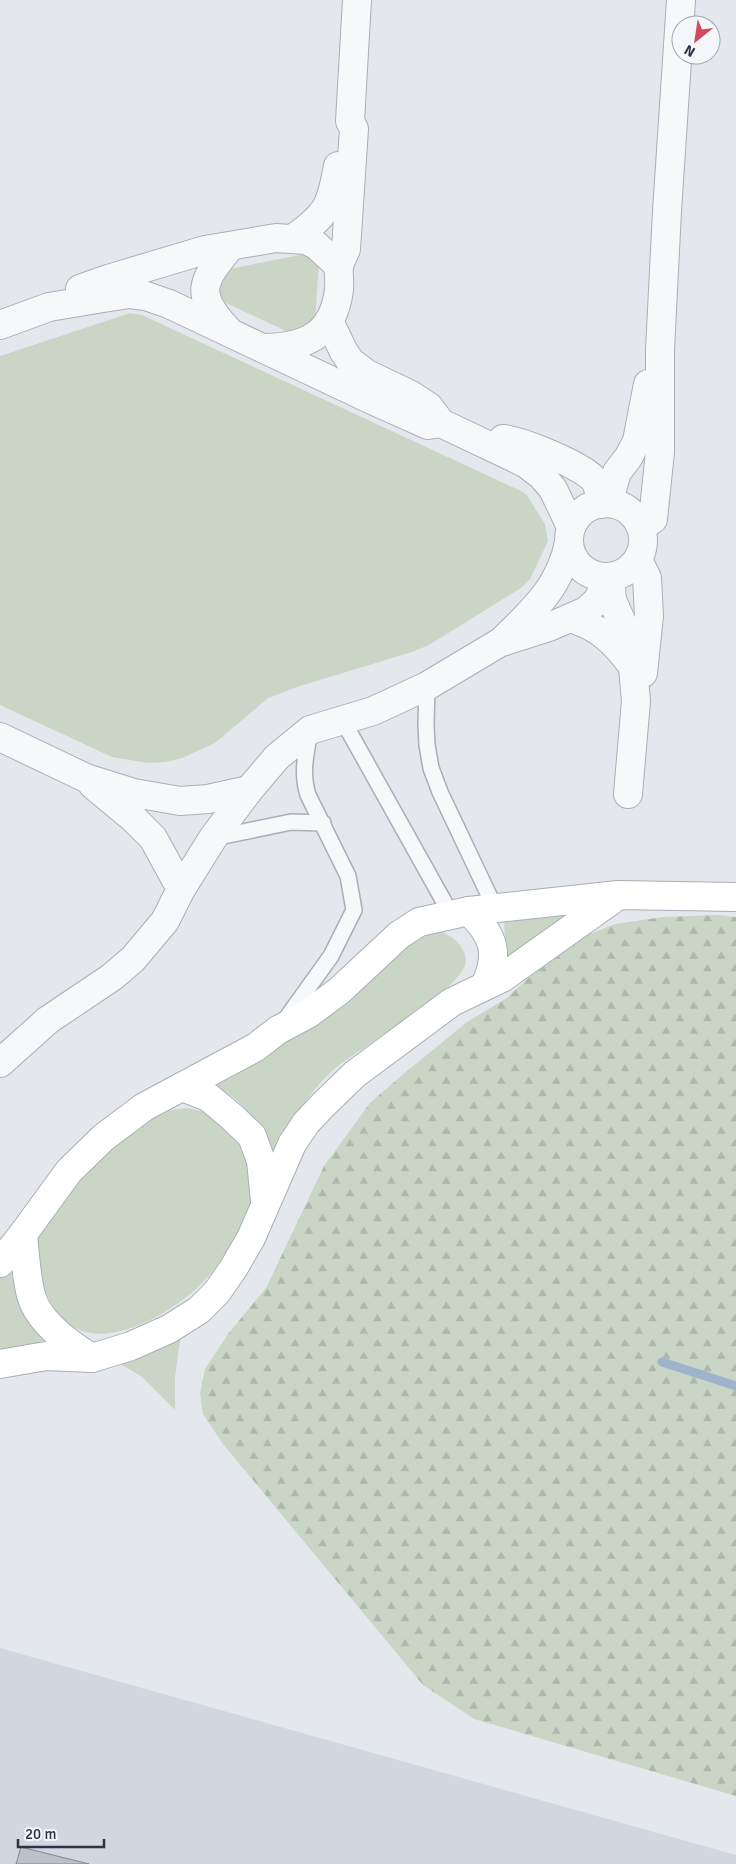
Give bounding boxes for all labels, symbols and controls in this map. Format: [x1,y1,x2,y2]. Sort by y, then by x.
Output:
north arrow [671,15,721,65]
text: N [681,41,698,61]
scale bar [18,1816,104,1848]
text: 20 m [25,1825,56,1843]

